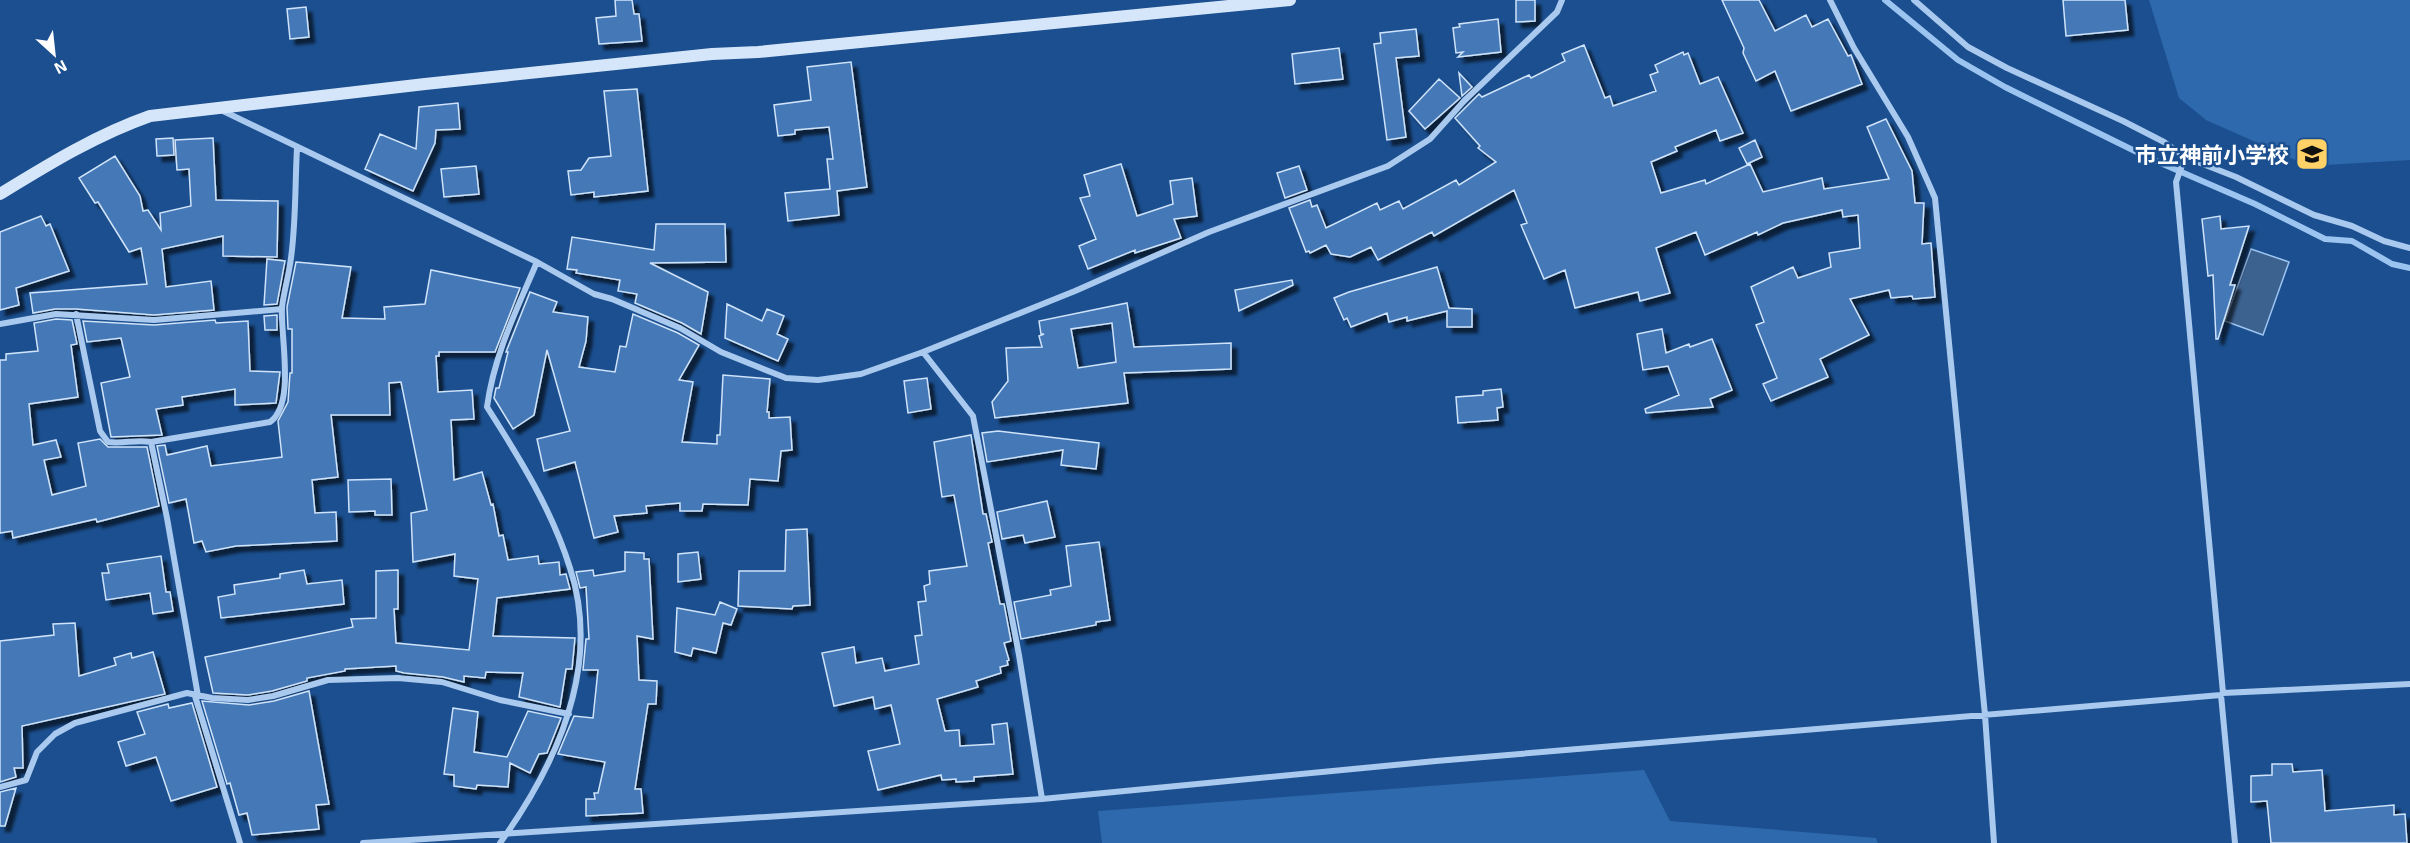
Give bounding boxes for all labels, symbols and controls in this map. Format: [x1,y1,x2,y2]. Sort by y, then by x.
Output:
north arrow [24,24,84,84]
text: N [52,57,71,79]
school or university icon: 市立神前小学校 [2294,136,2330,172]
place label: 市立神前小学校 [2135,141,2289,167]

